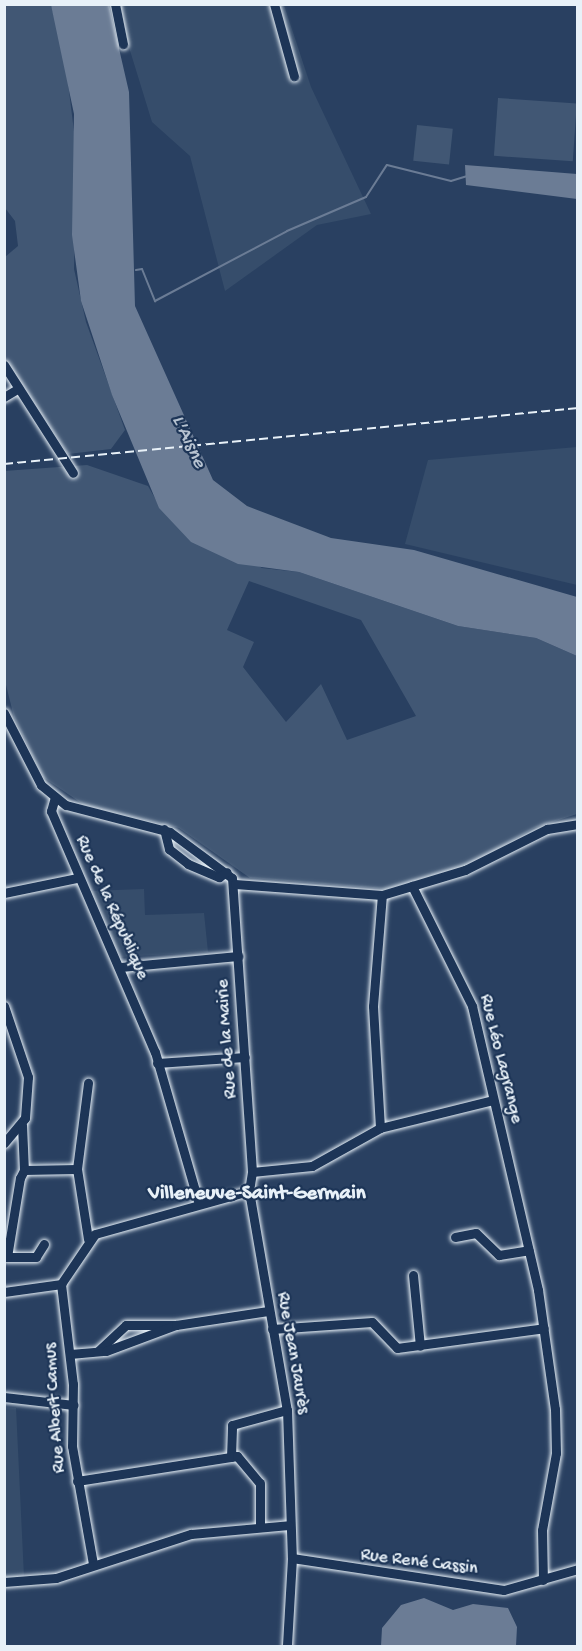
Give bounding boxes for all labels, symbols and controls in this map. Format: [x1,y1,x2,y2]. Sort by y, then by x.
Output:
water label: L'Aisne [165,412,211,472]
street label: Rue de la République [69,833,153,983]
street label: Rue de la Mairie [213,979,243,1099]
street label: Rue Léo Lagrange [474,992,526,1126]
district label: Villeneuve-Saint-Germain [148,1182,366,1208]
street label: Rue Jean Jaurès [271,1290,313,1416]
street label: Rue Albert Camus [41,1342,71,1474]
street label: Rue René Cassin [359,1545,479,1581]

